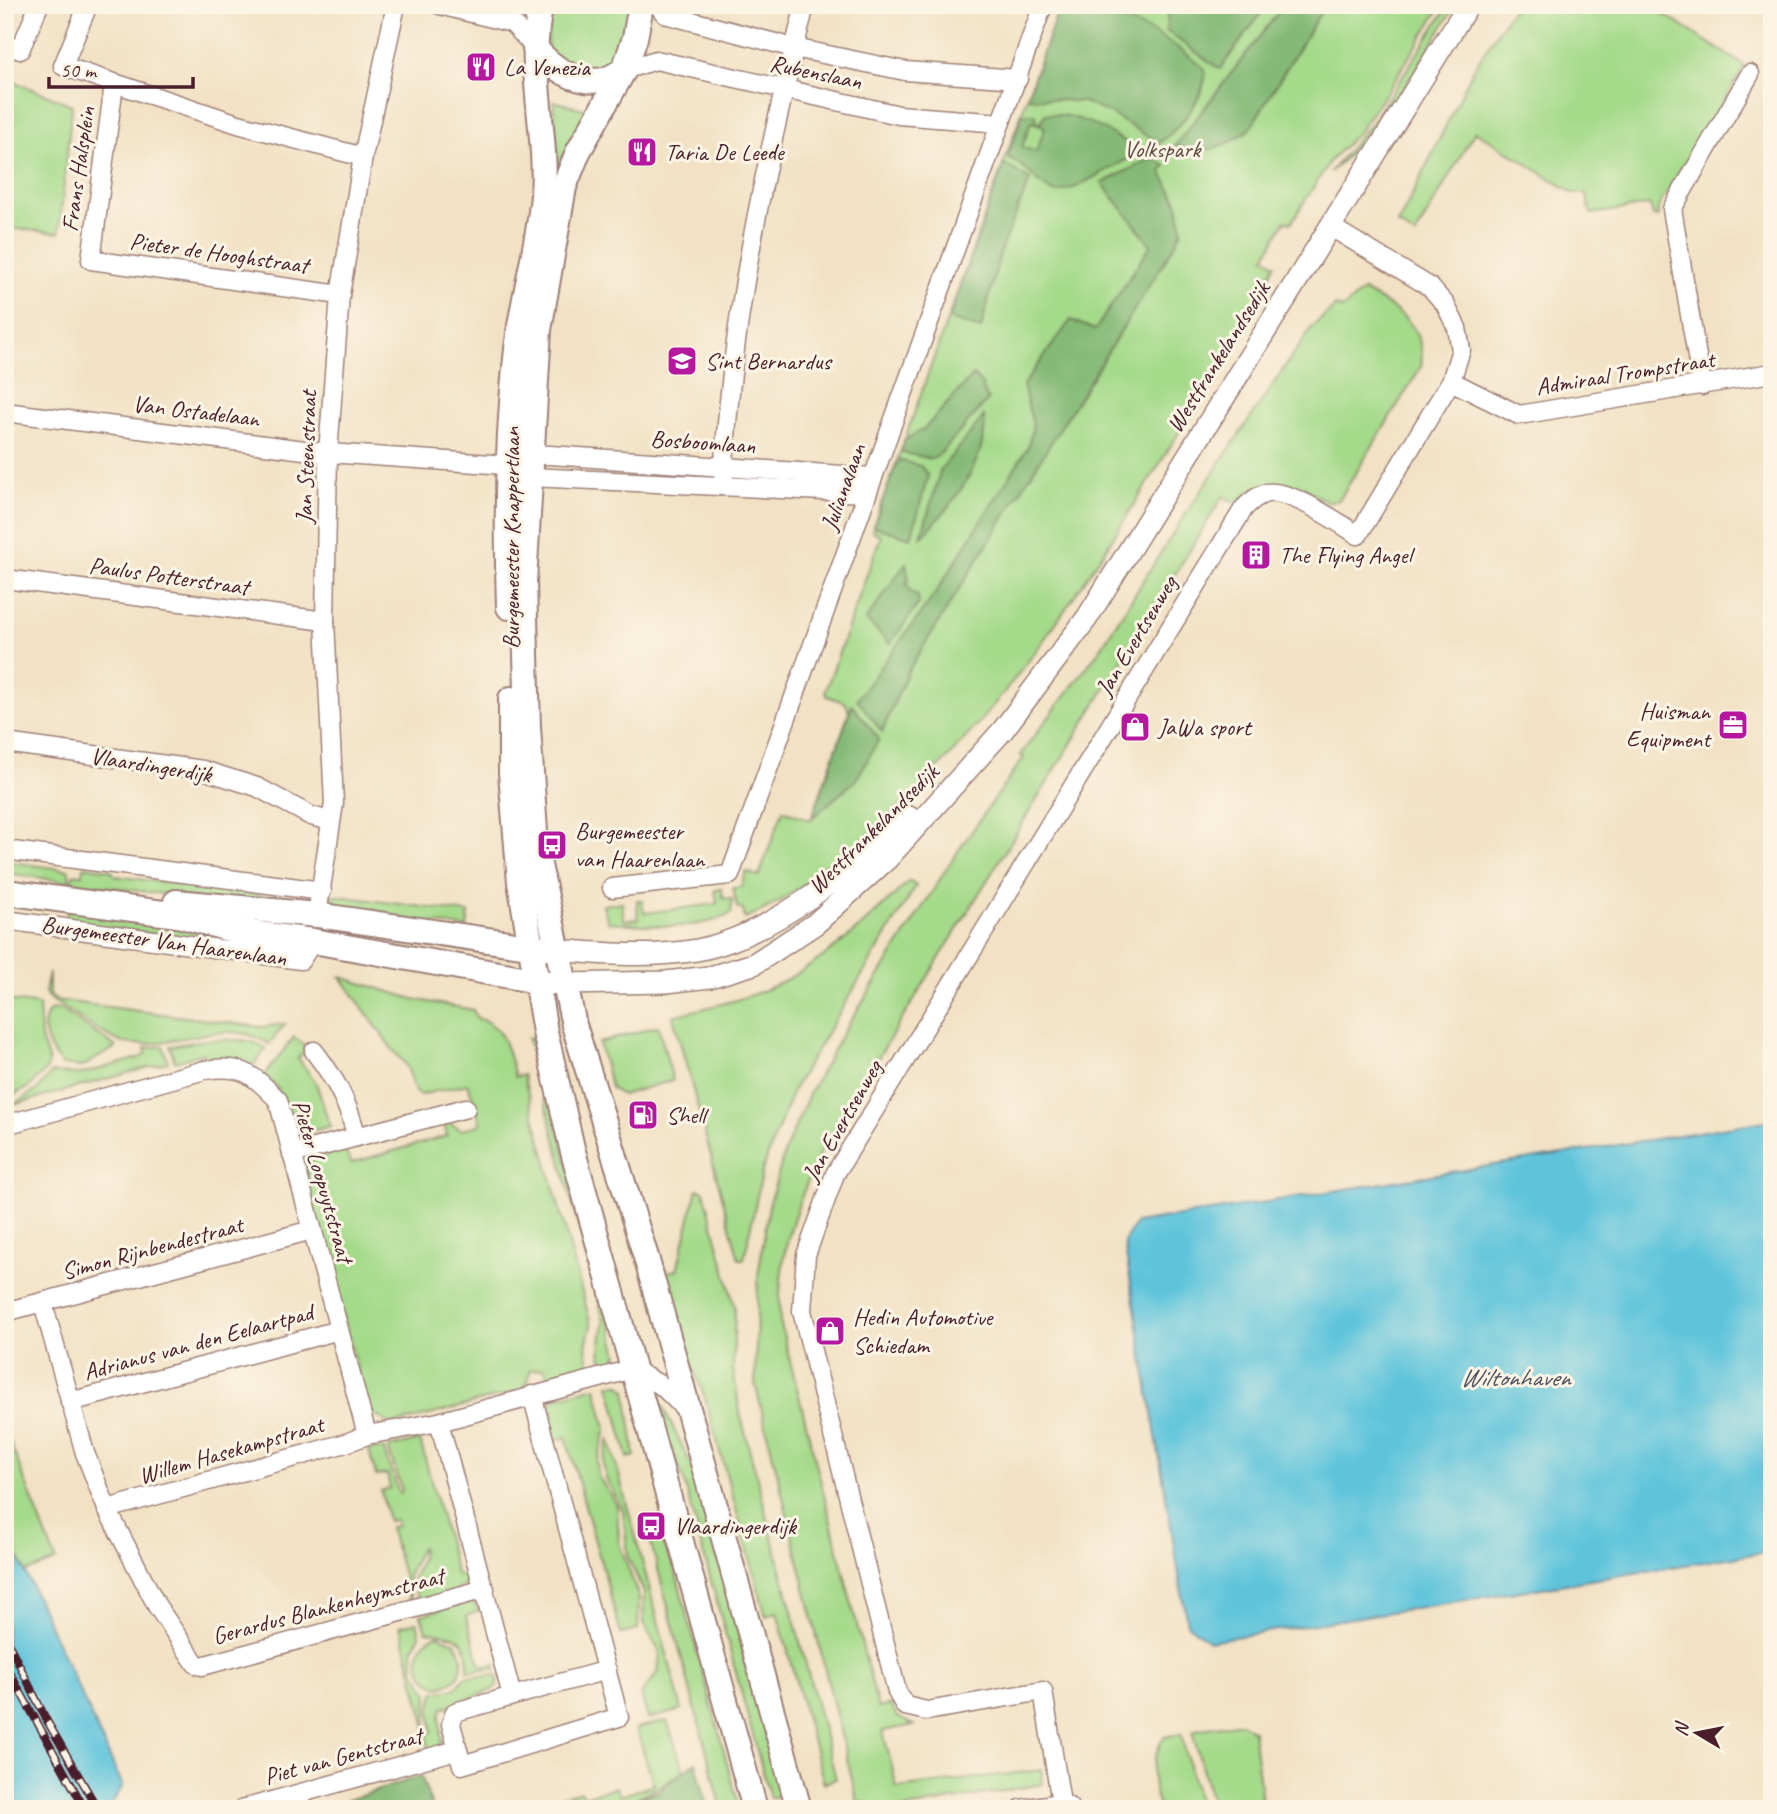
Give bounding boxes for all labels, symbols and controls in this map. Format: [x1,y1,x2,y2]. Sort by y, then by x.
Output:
scale bar [49,46,192,90]
street label: Rubenslaan [767,48,865,96]
restaurant icon: La Venezia [464,50,498,84]
place label: La Venezia [504,52,591,82]
text: 50 m [60,57,98,83]
street label: Frans Halsplein [54,104,102,234]
park label: Volkspark [1124,134,1203,164]
restaurant icon: Taria De Leede [625,135,659,169]
place label: Taria De Leede [665,137,786,167]
street label: Pieter de Hooghstraat [128,226,313,281]
street label: Westfrankelandsedijk [1160,274,1278,438]
school or university icon: Sint Bernardus [665,344,699,378]
street label: Admiraal Trompstraat [1534,344,1718,402]
place label: Sint Bernardus [705,346,834,376]
street label: Van Ostadelaan [131,388,262,434]
street label: Jan Steenstraat [289,388,323,525]
street label: Bosboomlaan [650,423,757,461]
street label: Burgemeester Knappertlaan [496,426,526,649]
street label: Julianalaan [813,438,873,535]
building icon: The Flying Angel [1239,538,1273,572]
place label: The Flying Angel [1279,540,1415,570]
street label: Paulus Potterstraat [87,550,254,602]
street label: Jan Evertsenweg [1088,568,1185,702]
place label: Huisman Equipment [1626,696,1712,754]
office icon: Huisman Equipment [1716,708,1750,742]
shop icon: JaWa sport [1118,710,1152,744]
place label: JaWa sport [1157,712,1253,742]
street label: Vlaardingerdijk [88,741,216,790]
street label: Westfrankelandsedijk [801,756,946,901]
place label: Burgemeester van Haarenlaan [575,816,706,874]
bus stop icon: Burgemeester van Haarenlaan [535,828,569,862]
street label: Burgemeester Van Haarenlaan [40,909,289,973]
street label: Jan Evertsenweg [795,1053,890,1188]
street label: Pieter Loopuytstraat [285,1096,361,1269]
fuel station icon: Shell [626,1098,660,1132]
place label: Shell [666,1100,709,1130]
street label: Simon Rijnbendestraat [58,1209,248,1287]
street label: Adrianus van den Eelaartpad [80,1296,319,1387]
place label: Hedin Automotive Schiedam [853,1302,994,1360]
shop icon: Hedin Automotive Schiedam [813,1314,847,1348]
water label: Wiltonhaven [1460,1361,1572,1394]
street label: Willem Hasekampstraat [135,1409,329,1491]
bus stop icon: Vlaardingerdijk [634,1509,668,1543]
place label: Vlaardingerdijk [674,1511,798,1541]
street label: Gerardus Blankenheymstraat [209,1560,450,1651]
north arrow [1662,1699,1732,1769]
text: N [1668,1719,1695,1738]
street label: Piet van Gentstraat [261,1720,428,1791]

